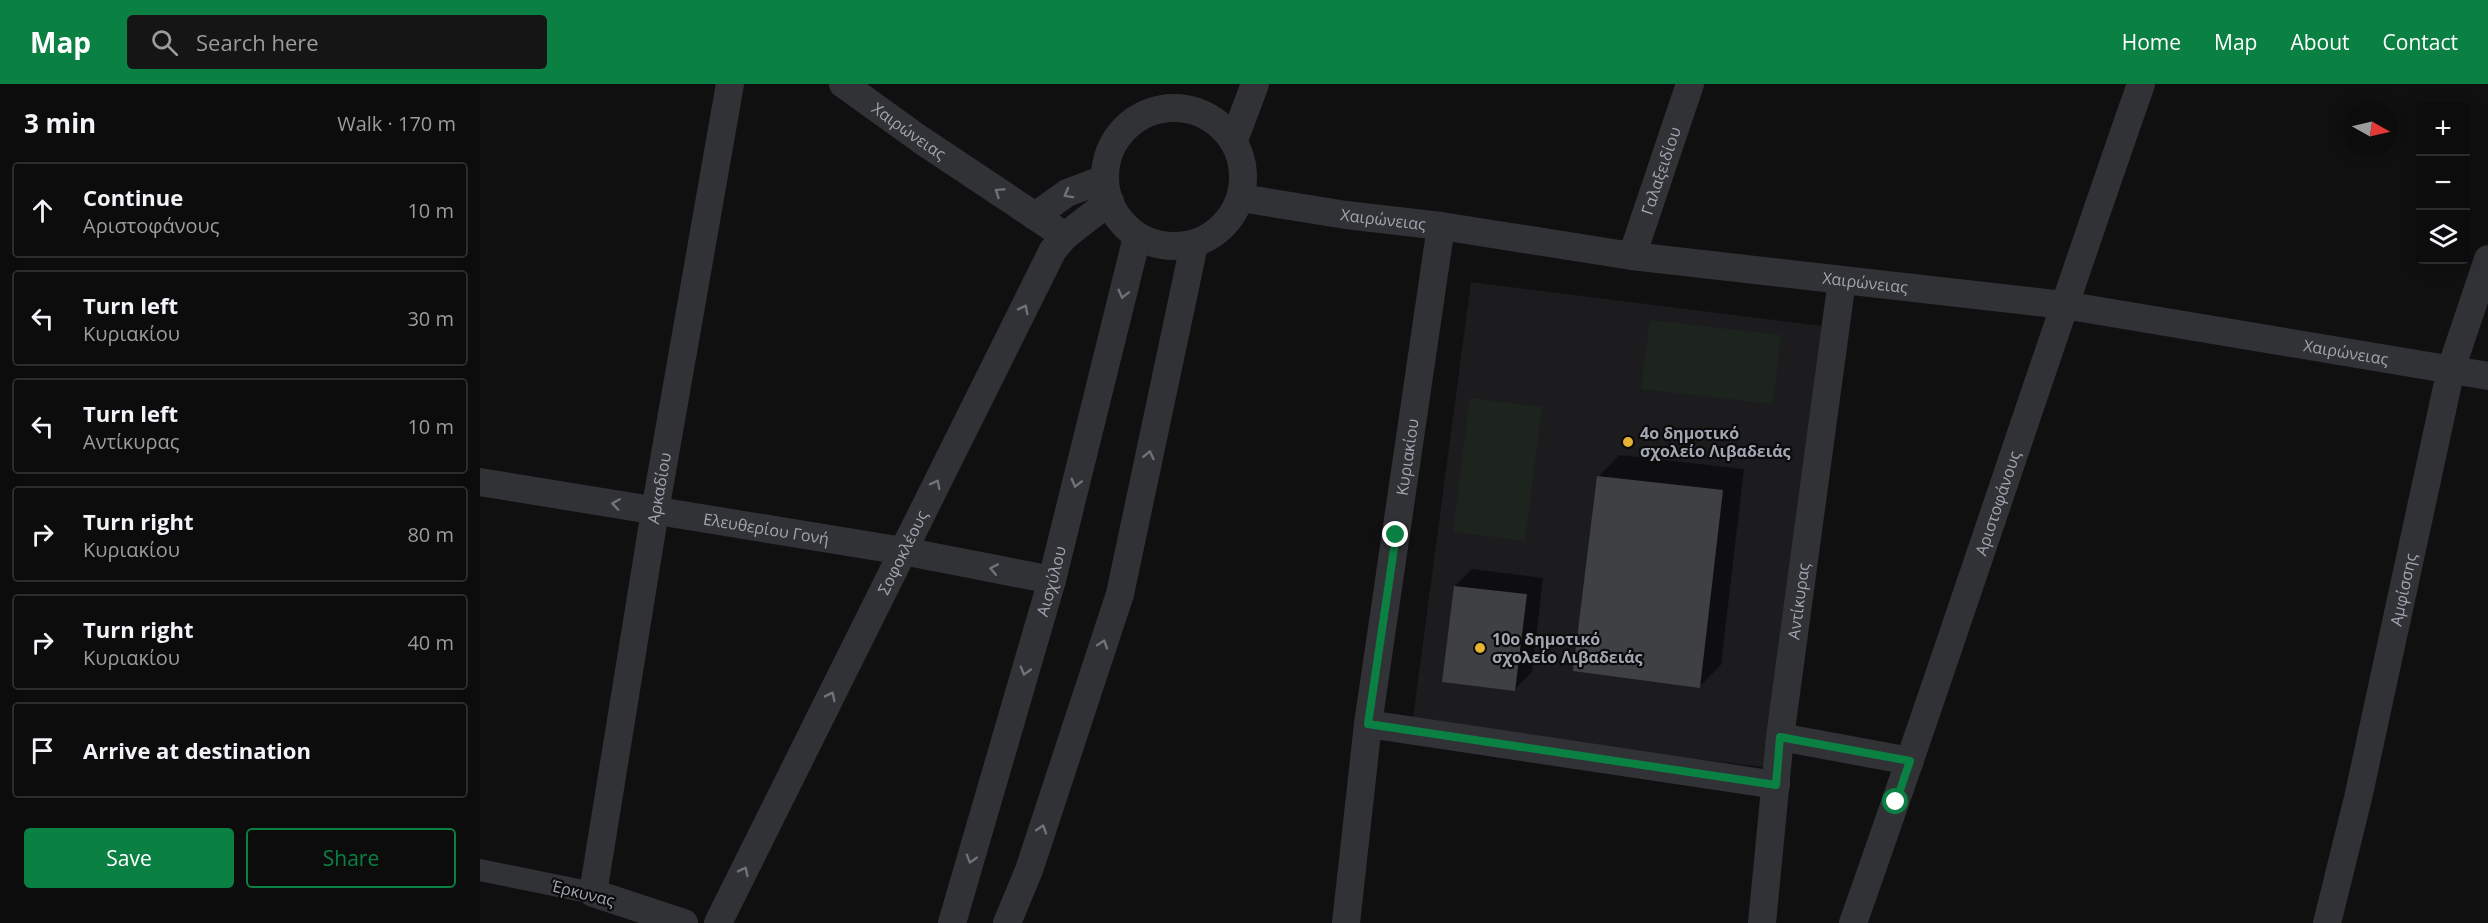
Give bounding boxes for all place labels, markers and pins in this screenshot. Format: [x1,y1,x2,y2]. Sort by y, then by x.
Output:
place label: 4ο δημοτικό σχολείο Λιβαδειάς [1640,422,1791,462]
marker: 4ο δημοτικό σχολείο Λιβαδειάς [1621,435,1635,449]
place label: 10ο δημοτικό σχολείο Λιβαδειάς [1492,628,1643,668]
marker: 10ο δημοτικό σχολείο Λιβαδειάς [1473,641,1487,655]

